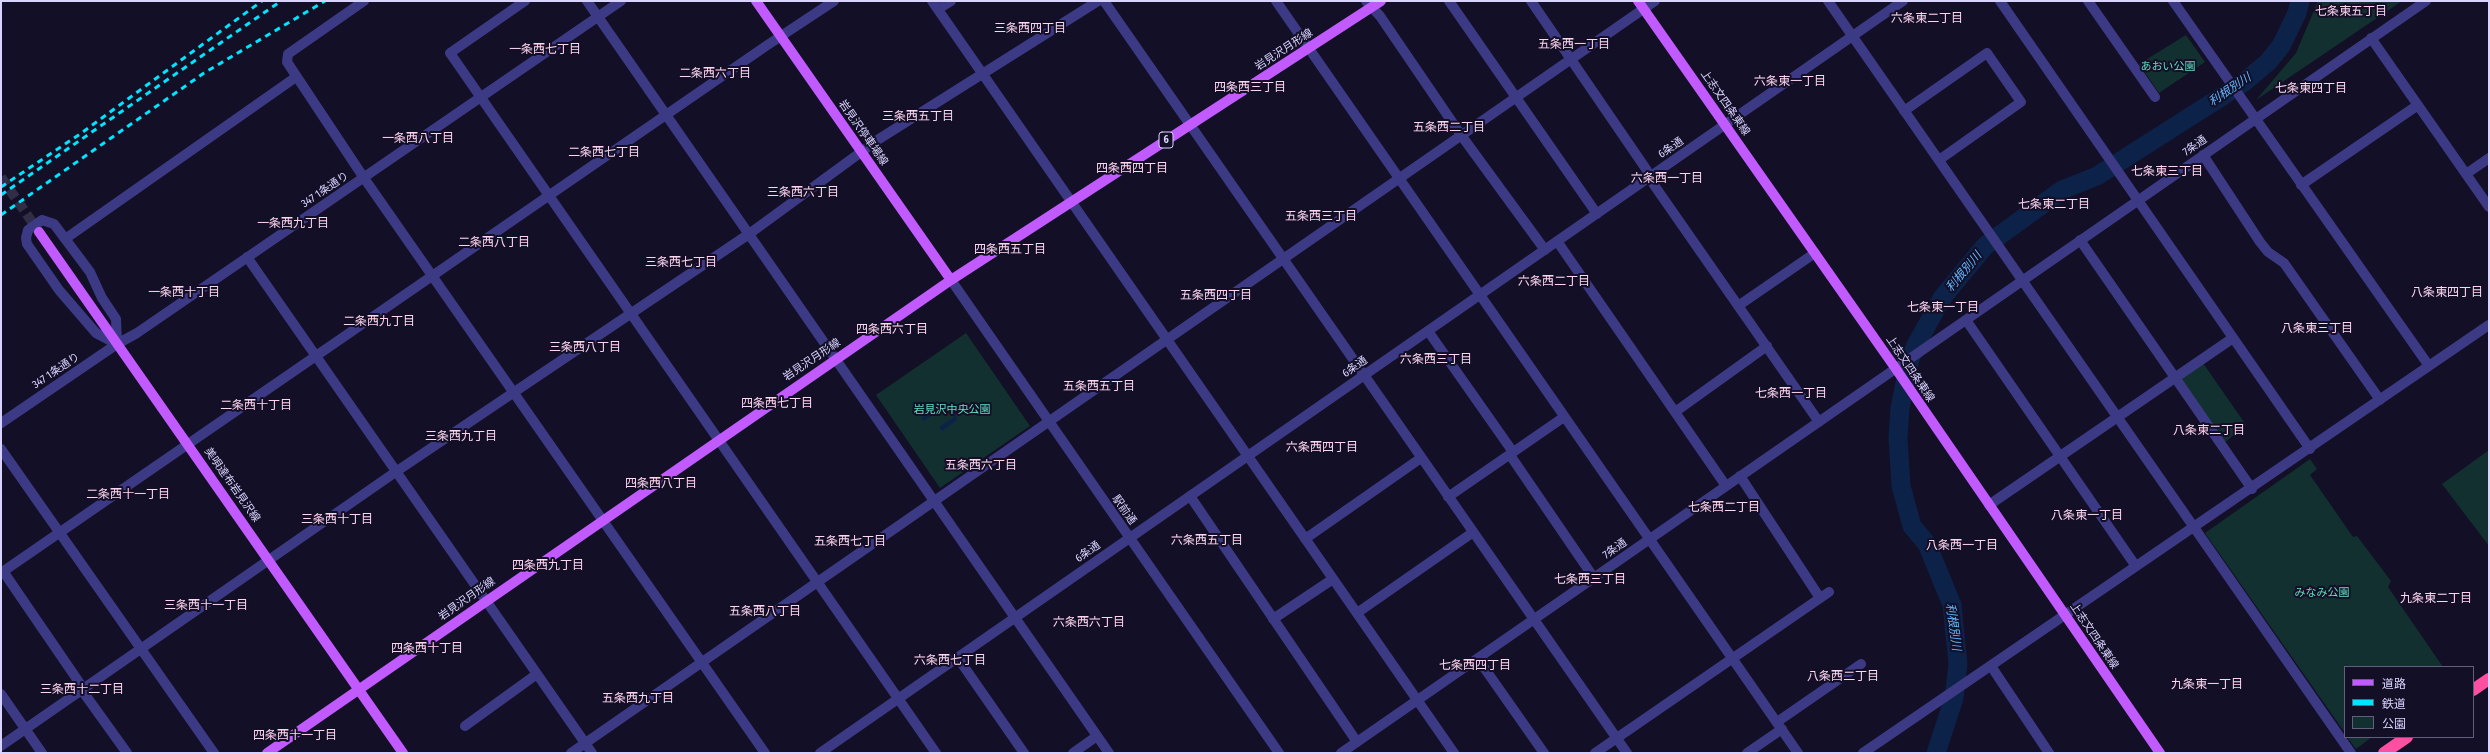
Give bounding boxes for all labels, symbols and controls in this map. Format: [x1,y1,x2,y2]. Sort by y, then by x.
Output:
district label: 七条東五丁目 [2315,5,2387,19]
district label: 六条東二丁目 [1891,12,1963,26]
district label: 三条西四丁目 [994,22,1066,36]
street label: 岩見沢月形線 [1253,26,1315,74]
district label: 五条西一丁目 [1538,38,1610,52]
district label: 一条西七丁目 [509,43,581,57]
park label: あおい公園 [2141,60,2195,74]
district label: 二条西六丁目 [679,67,751,81]
street label: 上志文四条東線 [1698,68,1752,138]
water label: 利根別川 [2206,71,2254,109]
district label: 六条東一丁目 [1754,75,1826,89]
district label: 四条西三丁目 [1214,81,1286,95]
district label: 七条東四丁目 [2275,82,2347,96]
street label: 岩見沢停車場線 [836,98,890,168]
district label: 三条西五丁目 [882,110,954,124]
district label: 五条西二丁目 [1413,121,1485,135]
district label: 一条西八丁目 [382,132,454,146]
road number: 6 [1159,132,1173,148]
street label: 7条通 [2180,133,2210,159]
street label: 6条通 [1656,135,1686,161]
district label: 二条西七丁目 [568,146,640,160]
district label: 四条西四丁目 [1096,162,1168,176]
district label: 七条東三丁目 [2131,165,2203,179]
street label: 347 1条通り [299,169,351,211]
district label: 六条西一丁目 [1631,172,1703,186]
district label: 三条西六丁目 [767,186,839,200]
district label: 七条東二丁目 [2018,198,2090,212]
district label: 五条西三丁目 [1285,210,1357,224]
district label: 一条西九丁目 [257,217,329,231]
district label: 二条西八丁目 [458,236,530,250]
district label: 四条西五丁目 [974,243,1046,257]
water label: 利根別川 [1943,249,1985,295]
district label: 三条西七丁目 [645,256,717,270]
district label: 六条西二丁目 [1518,275,1590,289]
district label: 一条西十丁目 [148,286,220,300]
district label: 八条東四丁目 [2411,286,2483,300]
district label: 五条西四丁目 [1180,289,1252,303]
district label: 七条東一丁目 [1907,301,1979,315]
district label: 二条西九丁目 [343,315,415,329]
district label: 八条東三丁目 [2281,322,2353,336]
district label: 四条西六丁目 [856,323,928,337]
street label: 上志文四条東線 [1883,333,1937,405]
street label: 岩見沢月形線 [781,336,843,384]
district label: 三条西八丁目 [549,341,621,355]
street label: 347 1条通り [30,350,82,392]
district label: 六条西三丁目 [1400,353,1472,367]
street label: 6条通 [1340,354,1370,380]
district label: 五条西五丁目 [1063,380,1135,394]
district label: 七条西一丁目 [1755,387,1827,401]
district label: 四条西七丁目 [741,397,813,411]
district label: 二条西十丁目 [220,399,292,413]
park label: 岩見沢中央公園 [914,403,990,417]
district label: 八条東二丁目 [2173,424,2245,438]
district label: 三条西九丁目 [425,430,497,444]
district label: 六条西四丁目 [1286,441,1358,455]
street label: 美唄達布岩見沢線 [201,445,263,525]
district label: 五条西六丁目 [945,459,1017,473]
district label: 四条西八丁目 [625,477,697,491]
district label: 二条西十一丁目 [86,488,170,502]
street label: 駅前通 [1109,493,1139,527]
district label: 七条西二丁目 [1688,501,1760,515]
district label: 八条東一丁目 [2051,509,2123,523]
district label: 三条西十丁目 [301,513,373,527]
district label: 六条西五丁目 [1171,534,1243,548]
district label: 五条西七丁目 [814,535,886,549]
street label: 7条通 [1600,536,1630,562]
street label: 6条通 [1073,539,1103,565]
district label: 八条西一丁目 [1926,539,1998,553]
district label: 四条西九丁目 [512,559,584,573]
district label: 七条西三丁目 [1554,573,1626,587]
street label: 岩見沢月形線 [436,575,498,623]
park label: みなみ公園 [2295,586,2349,600]
district label: 九条東二丁目 [2400,592,2472,606]
district label: 三条西十一丁目 [164,599,248,613]
street label: 上志文四条東線 [2067,600,2121,672]
water label: 利根別川 [1943,602,1963,652]
district label: 五条西八丁目 [729,605,801,619]
district label: 六条西六丁目 [1053,616,1125,630]
district label: 四条西十丁目 [391,642,463,656]
district label: 六条西七丁目 [914,654,986,668]
district label: 七条西四丁目 [1439,659,1511,673]
legend [2344,666,2474,738]
district label: 八条西二丁目 [1807,670,1879,684]
text: 道路 [2382,677,2406,691]
district label: 九条東一丁目 [2171,678,2243,692]
district label: 三条西十二丁目 [40,683,124,697]
district label: 五条西九丁目 [602,692,674,706]
text: 鉄道 [2382,697,2406,711]
text: 公園 [2382,717,2406,731]
district label: 四条西十一丁目 [253,729,337,743]

